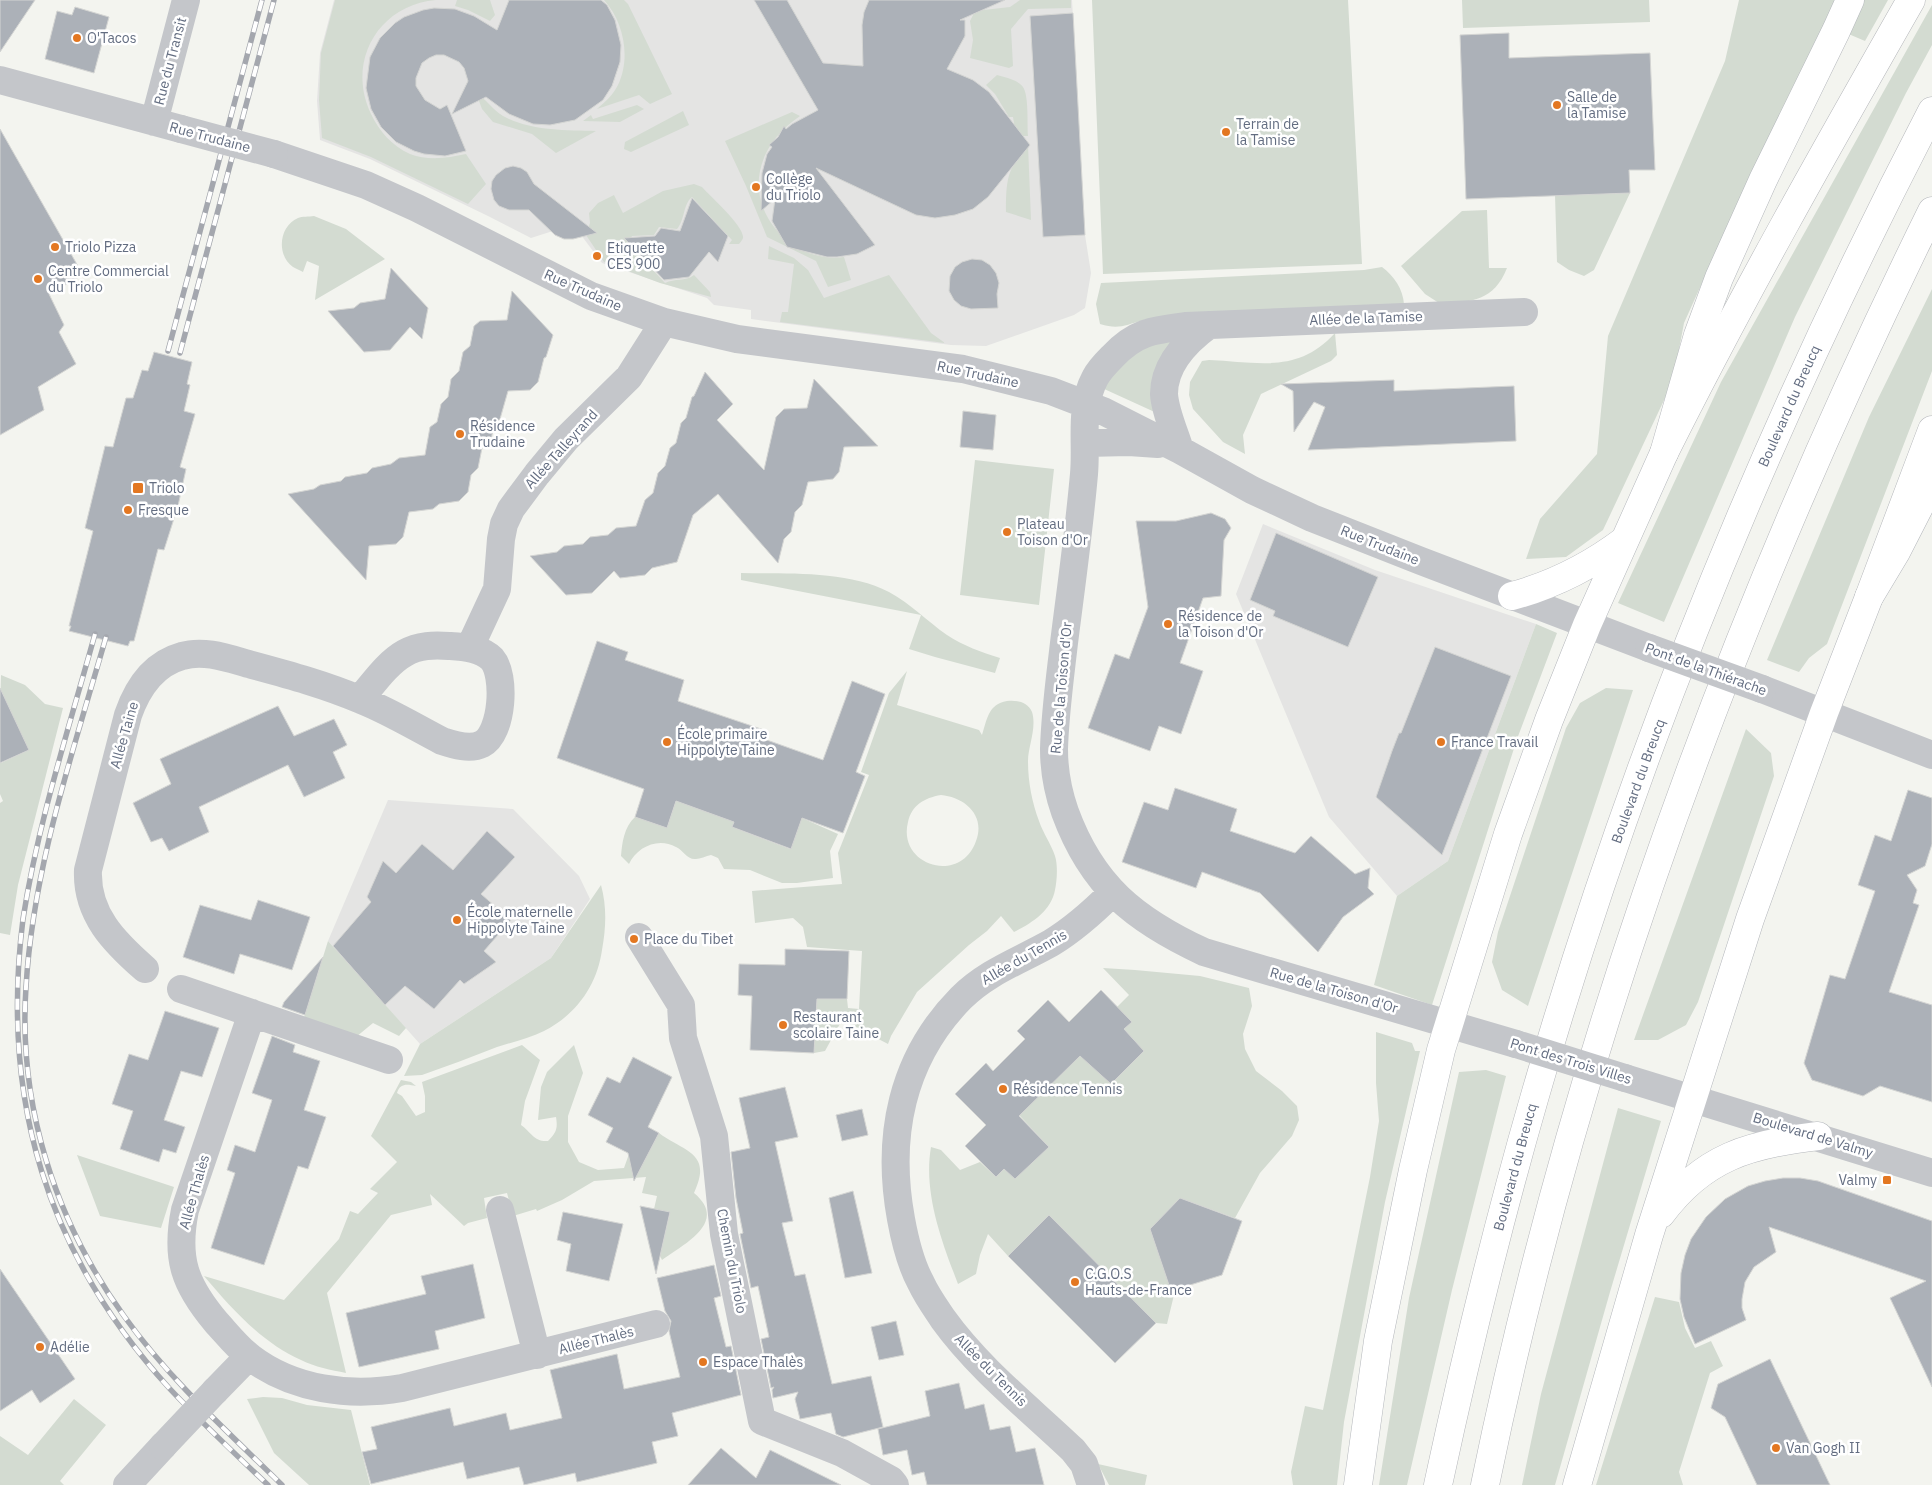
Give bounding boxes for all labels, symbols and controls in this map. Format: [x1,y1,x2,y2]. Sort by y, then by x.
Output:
street label: Rue du Transit [150,15,190,107]
place label: O'Tacos [87,29,137,47]
marker: O'Tacos [71,32,83,44]
place label: Salle de la Tamise [1567,88,1627,122]
marker: Salle de la Tamise [1551,99,1563,111]
place label: Terrain de la Tamise [1236,115,1299,149]
street label: Rue Trudaine [168,118,253,157]
marker: Terrain de la Tamise [1220,126,1232,138]
place label: Collège du Triolo [766,170,821,204]
marker: Collège du Triolo [750,181,762,193]
place label: Triolo Pizza [65,238,137,256]
place label: Etiquette CES 900 [607,239,665,273]
marker: Triolo Pizza [49,241,61,253]
marker: Etiquette CES 900 [591,250,603,262]
place label: Centre Commercial du Triolo [48,262,169,296]
street label: Rue Trudaine [541,265,625,315]
marker: Centre Commercial du Triolo [32,273,44,285]
street label: Allée de la Tamise [1309,307,1423,329]
street label: Boulevard du Breucq [1754,342,1824,470]
street label: Rue Trudaine [935,357,1021,392]
street label: Allée Talleyrand [521,406,601,492]
place label: Résidence Trudaine [470,417,535,451]
marker: Résidence Trudaine [454,428,466,440]
place label: Triolo [149,479,185,497]
marker: Triolo [131,481,145,495]
place label: Fresque [138,501,189,519]
marker: Fresque [122,504,134,516]
place label: Plateau Toison d'Or [1017,515,1088,549]
street label: Rue Trudaine [1338,521,1422,569]
marker: Plateau Toison d'Or [1001,526,1013,538]
place label: Résidence de la Toison d'Or [1178,607,1263,641]
marker: Résidence de la Toison d'Or [1162,618,1174,630]
street label: Rue de la Toison d'Or [1046,621,1076,755]
street label: Pont de la Thiérache [1643,639,1770,700]
street label: Allée Taine [106,699,142,771]
street label: Boulevard du Breucq [1607,716,1669,846]
place label: École primaire Hippolyte Taine [677,724,775,759]
place label: France Travail [1451,733,1539,751]
marker: École primaire Hippolyte Taine [661,736,673,748]
marker: France Travail [1435,736,1447,748]
place label: École maternelle Hippolyte Taine [467,902,573,937]
marker: École maternelle Hippolyte Taine [451,914,463,926]
street label: Allée du Tennis [978,925,1070,989]
place label: Place du Tibet [644,930,733,948]
marker: Place du Tibet [628,933,640,945]
street label: Rue de la Toison d'Or [1268,963,1400,1017]
place label: Restaurant scolaire Taine [793,1008,879,1042]
marker: Restaurant scolaire Taine [777,1019,789,1031]
street label: Pont des Trois Villes [1508,1034,1634,1088]
place label: Résidence Tennis [1013,1080,1123,1098]
marker: Résidence Tennis [997,1083,1009,1095]
street label: Boulevard du Breucq [1489,1101,1541,1233]
street label: Boulevard de Valmy [1751,1108,1875,1162]
street label: Allée Thalès [175,1152,213,1231]
place label: Valmy [1839,1171,1877,1189]
marker: Valmy [1881,1174,1893,1186]
street label: Chemin du Triolo [713,1207,751,1315]
place label: C.G.O.S Hauts-de-France [1085,1265,1192,1299]
marker: C.G.O.S Hauts-de-France [1069,1276,1081,1288]
street label: Allée Thalès [556,1322,636,1358]
street label: Allée du Tennis [951,1330,1031,1410]
place label: Adélie [50,1338,90,1356]
marker: Adélie [34,1341,46,1353]
place label: Espace Thalès [713,1353,803,1371]
marker: Espace Thalès [697,1356,709,1368]
place label: Van Gogh II [1786,1439,1860,1457]
marker: Van Gogh II [1770,1442,1782,1454]

